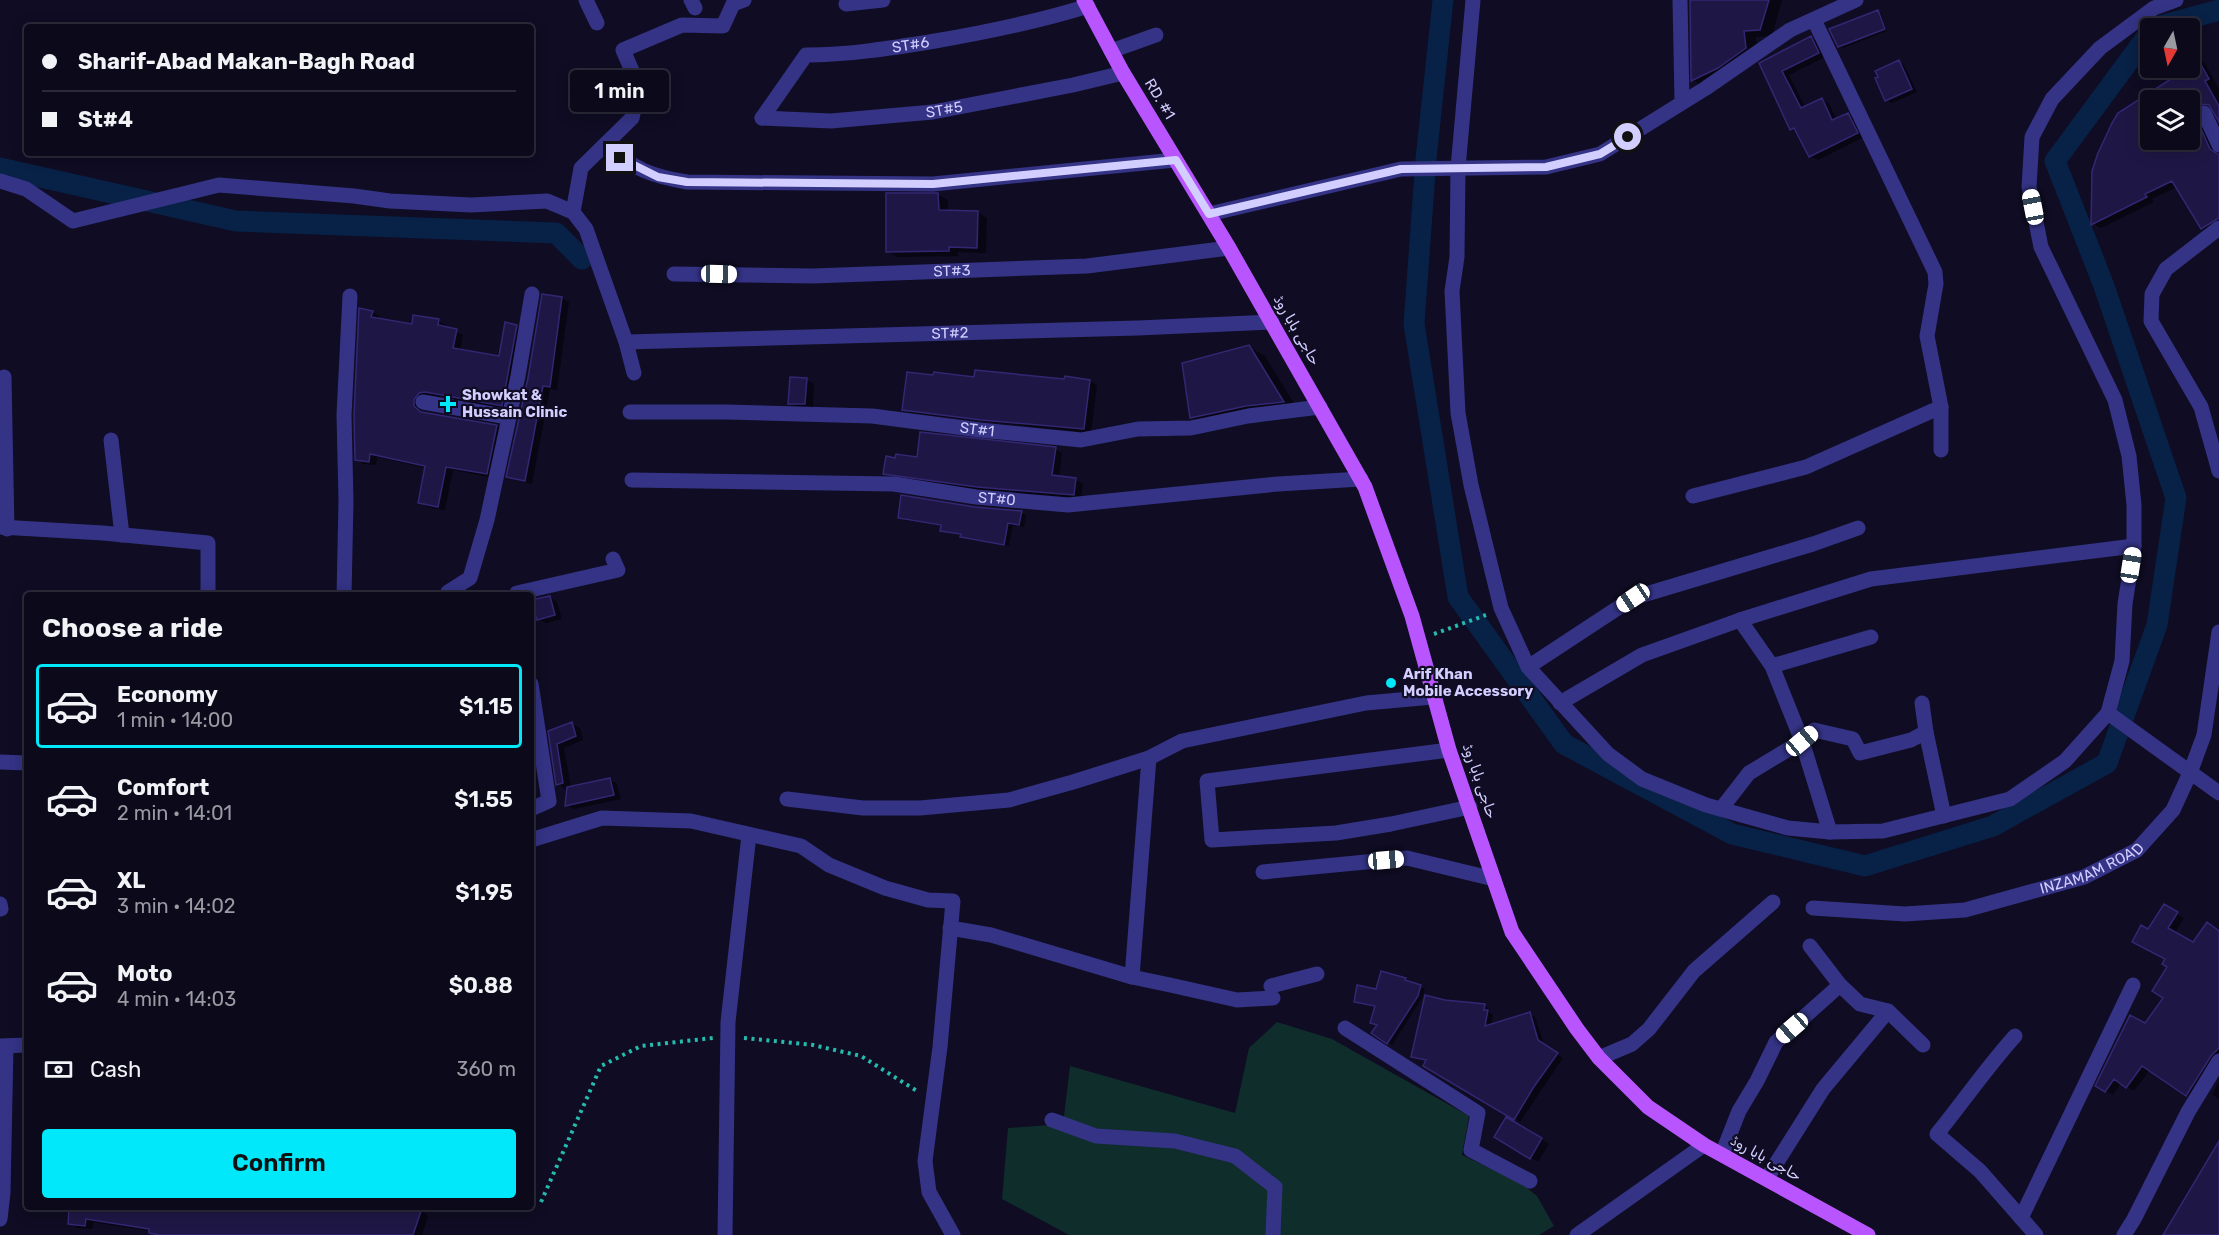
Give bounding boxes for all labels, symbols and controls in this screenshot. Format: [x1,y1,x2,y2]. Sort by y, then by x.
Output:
north arrow [2140,18,2200,78]
map controls [2140,18,2200,150]
street label: ST#6 [891,33,930,57]
text: Sharif-Abad Makan-Bagh Road [78,48,415,75]
callout: 1 min [570,71,670,113]
street label: RD. #1 [1141,75,1179,123]
text: 1 min [594,79,645,103]
button: layers [2140,90,2200,150]
street label: ST#5 [925,97,964,122]
text: St#4 [78,106,133,133]
route start [1614,123,1641,150]
route end [606,144,633,171]
car [2021,188,2045,226]
street label: ST#3 [933,261,971,281]
car [701,265,737,283]
street label: حاجی بابا روڈ [1269,292,1324,369]
street label: ST#2 [931,324,969,343]
place label: Showkat & Hussain Clinic [462,386,567,421]
marker: Showkat & Hussain Clinic [439,395,457,413]
street label: ST#1 [959,418,995,440]
street label: ST#0 [977,488,1017,509]
car [2119,546,2143,584]
car [1613,580,1653,616]
text: Choose a ride [42,612,223,644]
place label: Arif Khan Mobile Accessory [1403,665,1533,700]
marker: Arif Khan Mobile Accessory [1384,676,1398,690]
icon: car [45,679,99,733]
text: Economy [117,681,218,708]
text: $1.15 [459,693,513,720]
text: 1 min · 14:00 [117,708,233,732]
car [1782,723,1822,759]
street label: حاجی بابا روڈ [1458,741,1501,821]
icon: car [45,772,99,826]
text: Comfort [117,774,209,801]
text: $1.55 [454,786,513,813]
text: 2 min · 14:01 [117,801,232,825]
street label: INZAMAM ROAD [2038,839,2148,898]
car [1367,849,1405,871]
icon: car [45,865,99,919]
text: XL [117,867,145,894]
text: $1.95 [455,879,513,906]
text: 3 min · 14:02 [117,894,236,918]
icon: car [45,958,99,1012]
text: Moto [117,960,172,987]
text: $0.88 [449,972,513,999]
text: 4 min · 14:03 [117,987,236,1011]
car [1773,1009,1811,1047]
icon: cash [42,1053,75,1086]
text: Cash [90,1056,141,1083]
text: 360 m [457,1057,516,1081]
button: Confirm [42,1129,516,1198]
street label: حاجی بابا روڈ [1727,1131,1804,1186]

